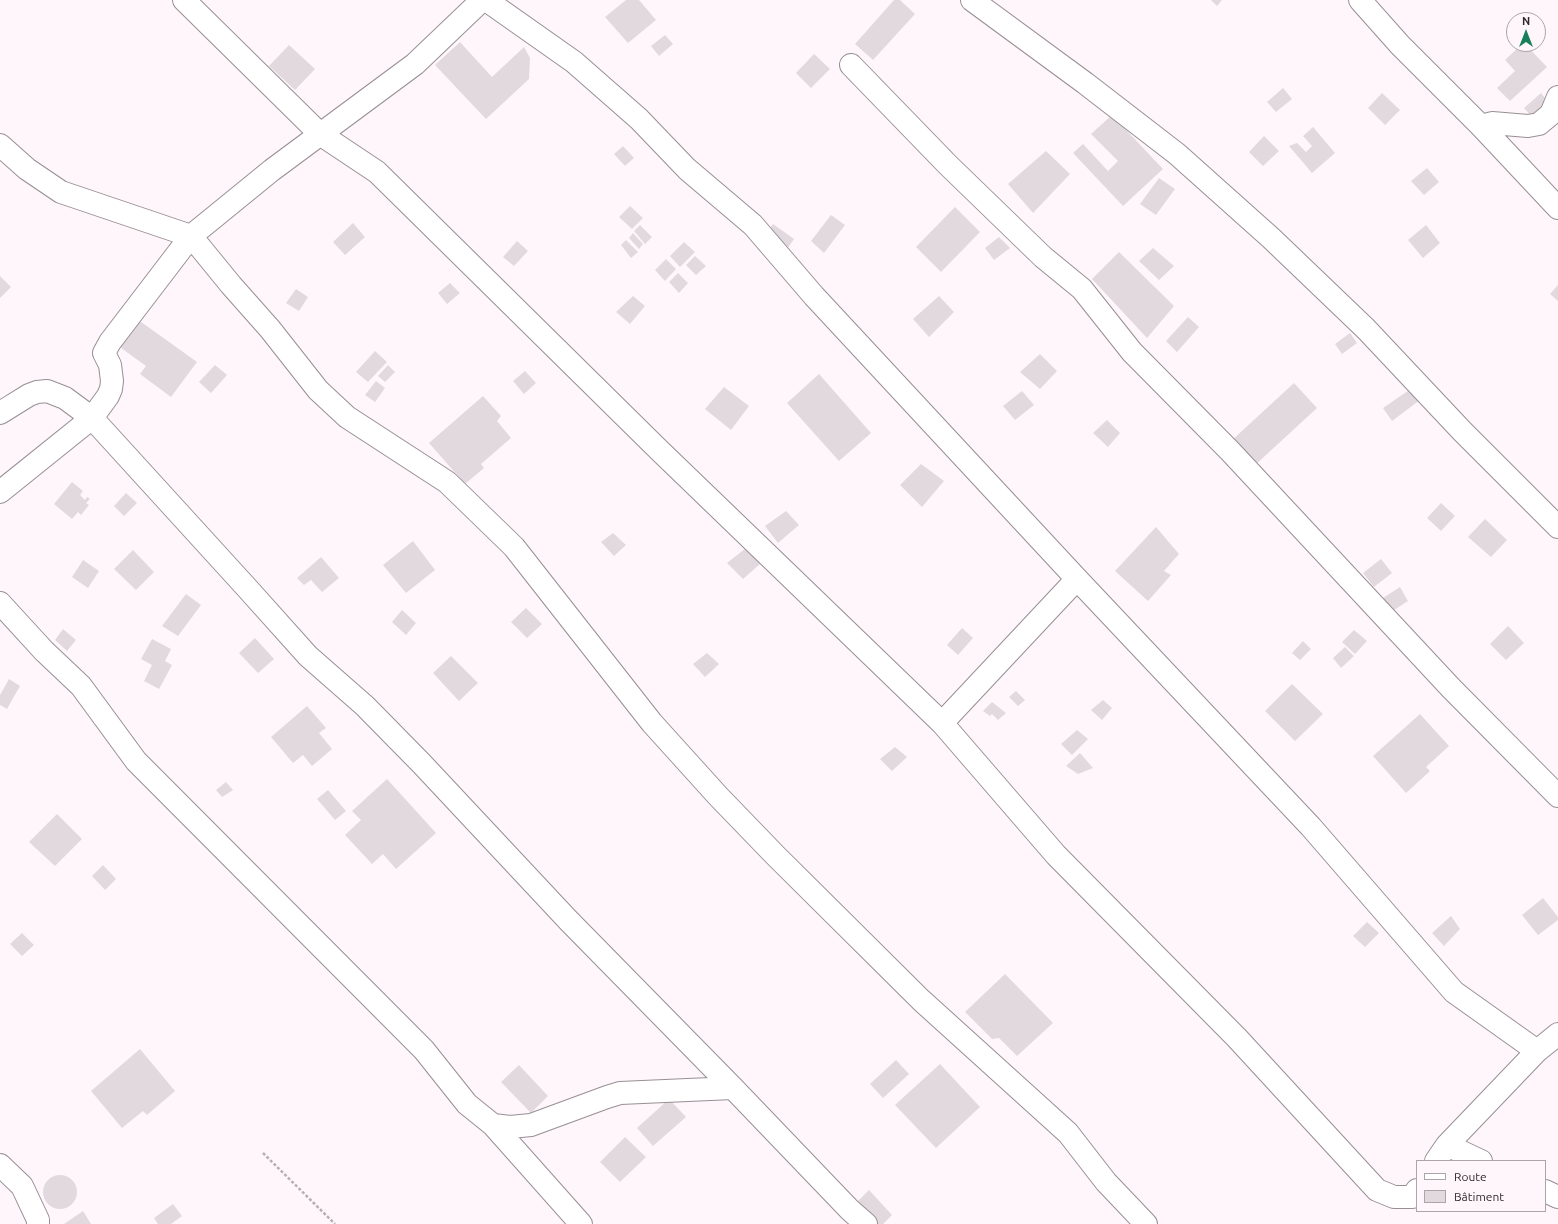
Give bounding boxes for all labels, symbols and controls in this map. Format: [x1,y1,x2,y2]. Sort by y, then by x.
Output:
north arrow [1506,12,1546,52]
text: N [1522,15,1530,27]
legend [1416,1160,1546,1212]
text: Route [1454,1170,1487,1183]
text: Bâtiment [1454,1190,1504,1203]

